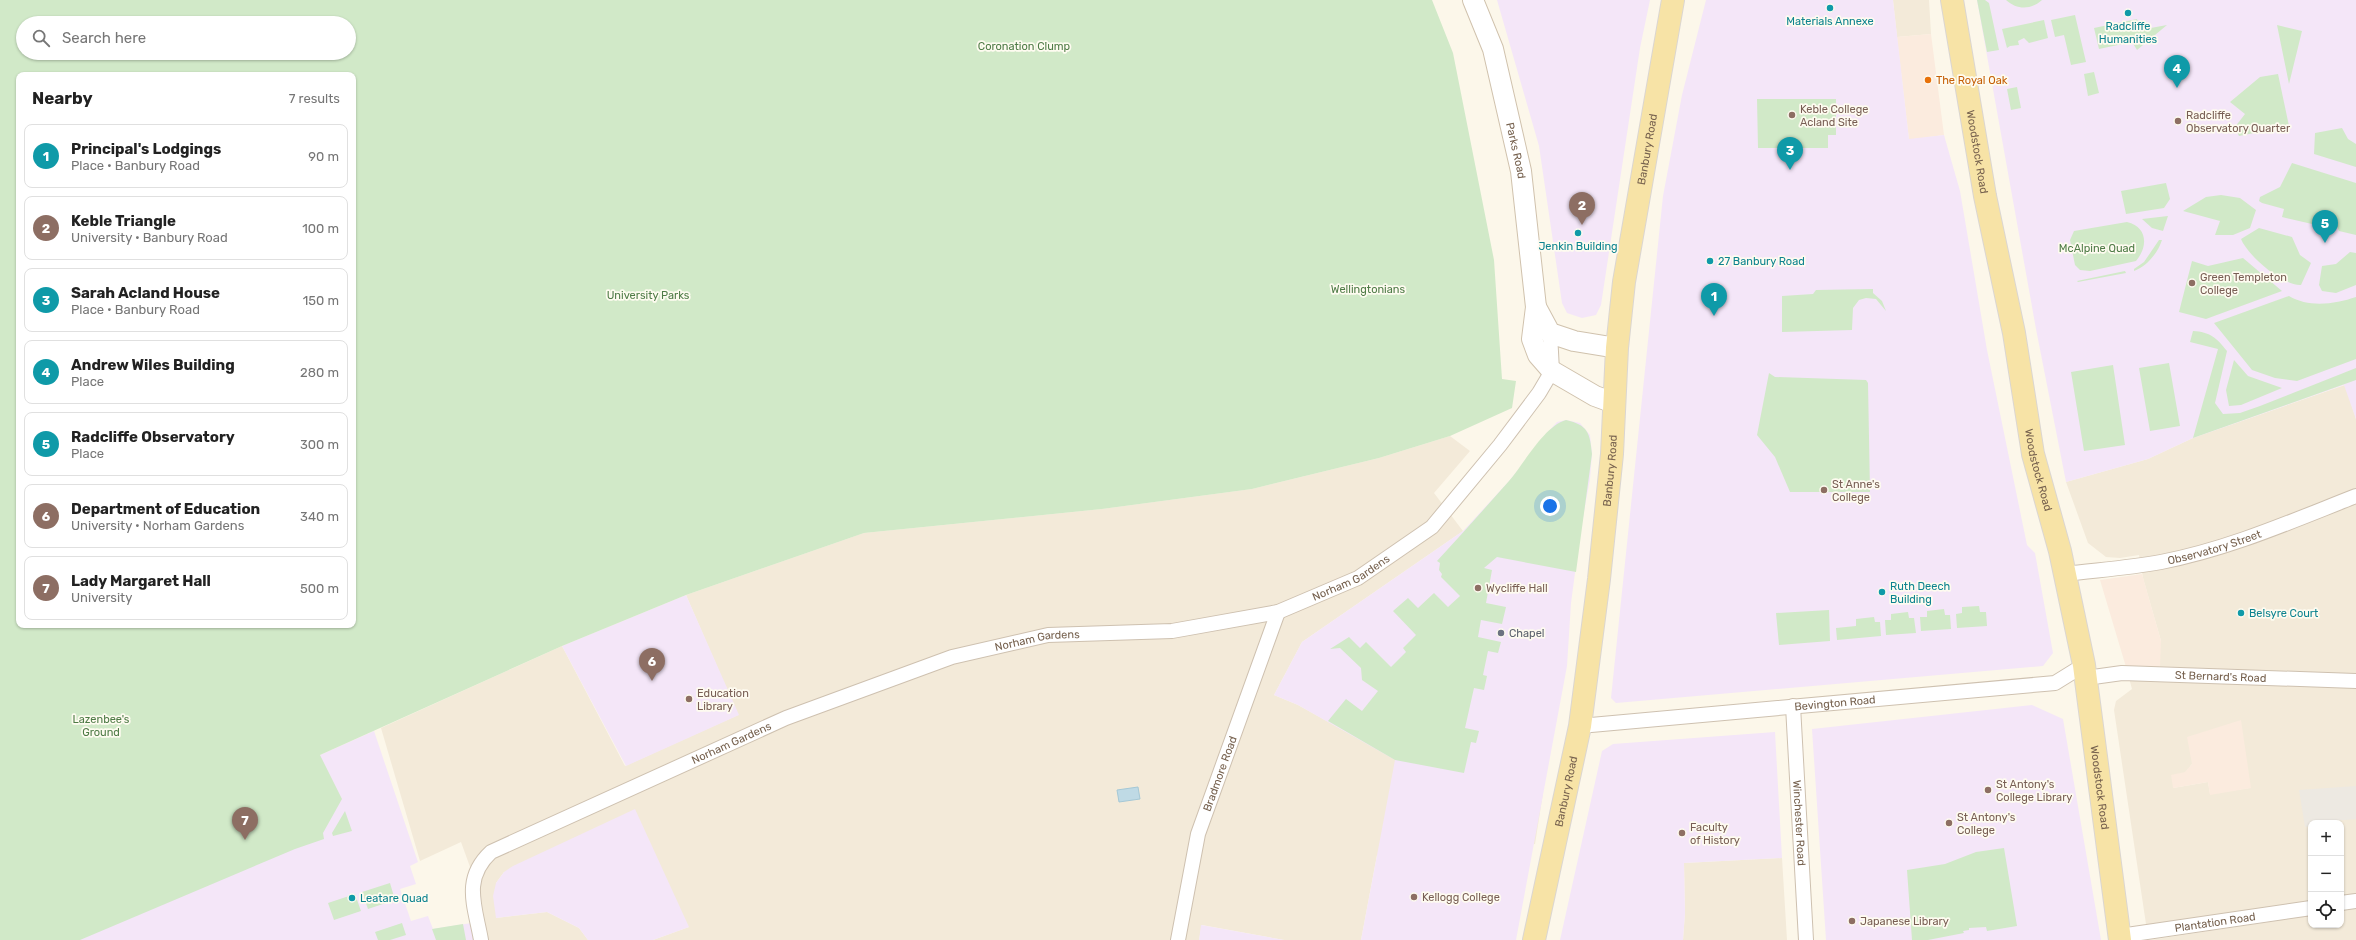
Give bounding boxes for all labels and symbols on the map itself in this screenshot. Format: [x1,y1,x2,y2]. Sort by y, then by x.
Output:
marker: Materials Annexe [1825,3,1835,13]
marker: Radcliffe Humanities [2123,8,2133,18]
place label: Materials Annexe [1786,15,1874,28]
place label: Radcliffe Humanities [2099,20,2158,46]
park label: Coronation Clump [978,40,1070,53]
pin: 4 [2164,55,2190,88]
place label: The Royal Oak [1936,74,2008,87]
marker: The Royal Oak [1923,75,1933,85]
place label: Keble College Acland Site [1800,103,1868,129]
street label: Woodstock Road [1964,109,1991,195]
place label: Radcliffe Observatory Quarter [2186,109,2291,135]
marker: Keble College Acland Site [1787,110,1797,120]
street label: Banbury Road [1635,113,1660,186]
marker: Radcliffe Observatory Quarter [2173,116,2183,126]
street label: Parks Road [1503,121,1528,179]
pin: 3 [1777,137,1803,170]
pin: 2 [1569,192,1595,225]
pin: 5 [2312,210,2338,243]
marker: Jenkin Building [1573,228,1583,238]
place label: Jenkin Building [1538,240,1618,253]
park label: McAlpine Quad [2059,242,2135,255]
place label: 27 Banbury Road [1718,255,1805,268]
marker: 27 Banbury Road [1705,256,1715,266]
place label: Green Templeton College [2200,271,2287,297]
marker: Green Templeton College [2187,278,2197,288]
park label: Wellingtonians [1331,283,1406,296]
pin: 1 [1701,283,1727,316]
park label: University Parks [607,289,690,302]
street label: Woodstock Road [2022,428,2055,513]
street label: Banbury Road [1601,435,1620,507]
place label: St Anne's College [1832,478,1880,504]
marker: St Anne's College [1819,485,1829,495]
your location [1540,496,1560,516]
street label: Observatory Street [2166,527,2264,568]
street label: Norham Gardens [1310,552,1393,604]
place label: Ruth Deech Building [1890,580,1950,606]
place label: Wycliffe Hall [1486,582,1548,595]
marker: Wycliffe Hall [1473,583,1483,593]
marker: Ruth Deech Building [1877,587,1887,597]
place label: Belsyre Court [2249,607,2319,620]
marker: Belsyre Court [2236,608,2246,618]
place label: Chapel [1509,627,1545,640]
street label: Norham Gardens [994,628,1080,654]
marker: Chapel [1496,628,1506,638]
pin: 6 [639,648,665,681]
street label: St Bernard's Road [2175,669,2267,685]
place label: Education Library [697,687,749,713]
street label: Bevington Road [1794,693,1876,714]
marker: Education Library [684,694,694,704]
park label: Lazenbee's Ground [73,713,130,739]
street label: Norham Gardens [690,719,774,767]
street label: Bradmore Road [1201,734,1240,813]
street label: Woodstock Road [2088,745,2111,830]
street label: Banbury Road [1553,755,1580,828]
place label: St Antony's College Library [1996,778,2072,804]
street label: Winchester Road [1790,780,1808,866]
marker: St Antony's College Library [1983,785,1993,795]
pin: 7 [232,807,258,840]
place label: St Antony's College [1957,811,2016,837]
marker: St Antony's College [1944,818,1954,828]
place label: Faculty of History [1690,821,1740,847]
marker: Faculty of History [1677,828,1687,838]
place label: Kellogg College [1422,891,1500,904]
place label: Leatare Quad [360,892,428,905]
marker: Kellogg College [1409,892,1419,902]
marker: Leatare Quad [347,893,357,903]
street label: Plantation Road [2174,910,2256,935]
place label: Japanese Library [1860,915,1949,928]
marker: Japanese Library [1847,916,1857,926]

